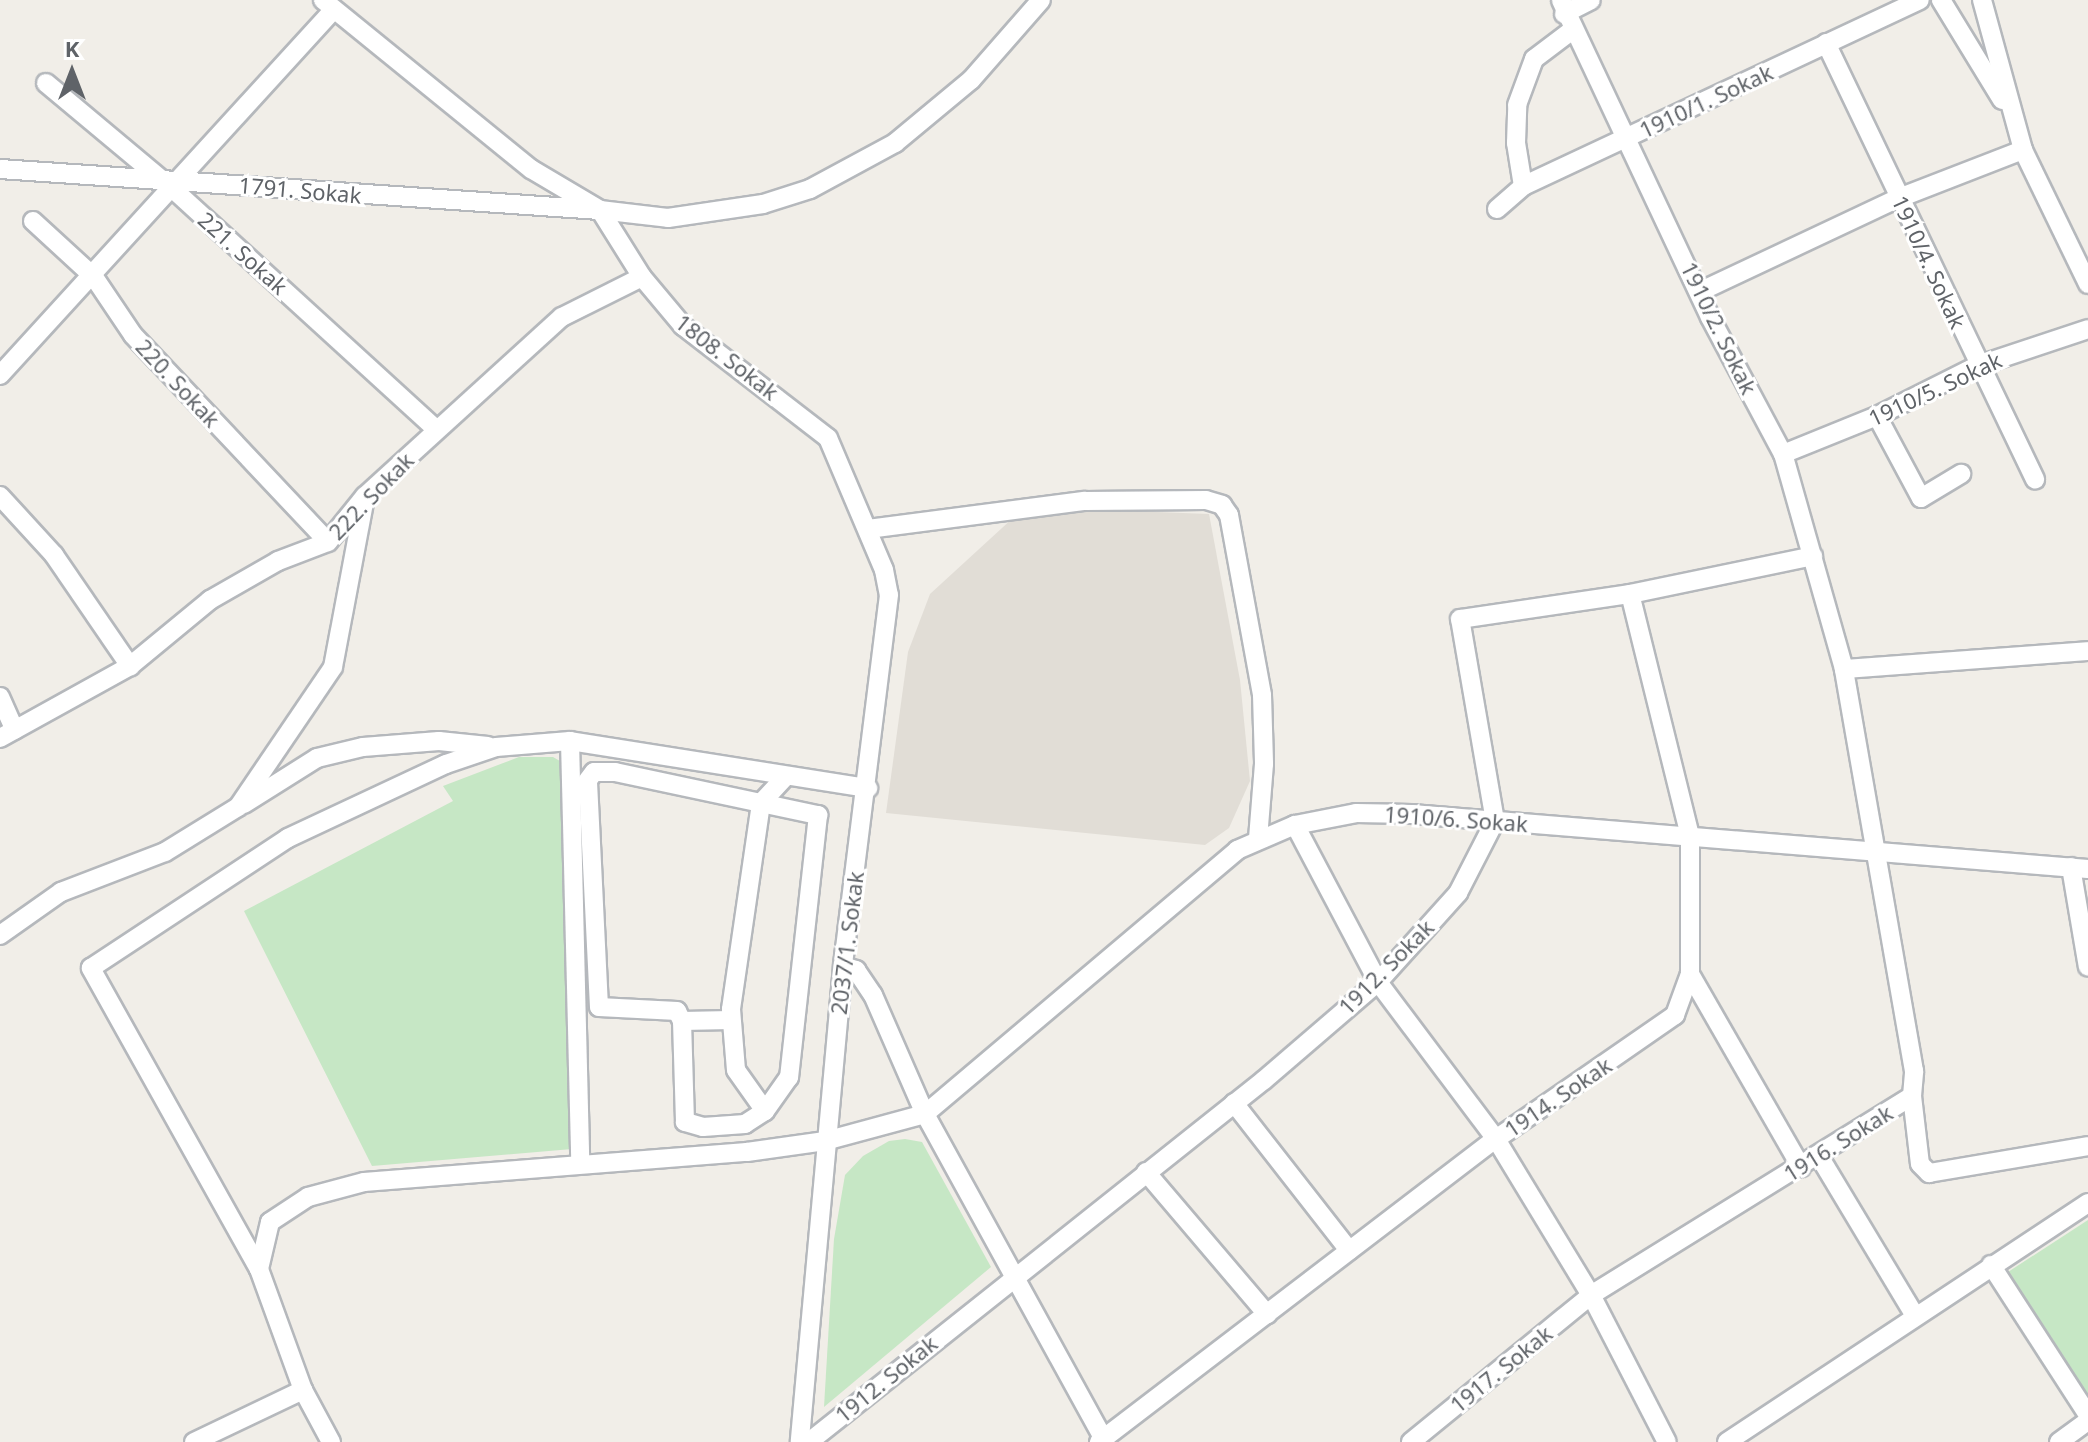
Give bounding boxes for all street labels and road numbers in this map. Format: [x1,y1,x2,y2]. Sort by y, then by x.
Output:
street label: 1910/1. Sokak [1635,59,1777,143]
street label: 1791. Sokak [237,171,363,209]
street label: 1910/4. Sokak [1887,191,1971,333]
street label: 221. Sokak [193,206,293,300]
street label: 1910/2. Sokak [1676,258,1762,398]
street label: 1808. Sokak [670,309,784,405]
street label: 220. Sokak [131,334,225,432]
street label: 1910/5. Sokak [1864,347,2006,431]
street label: 222. Sokak [323,447,419,545]
street label: 1910/6. Sokak [1383,801,1529,837]
street label: 2037/1. Sokak [825,870,869,1016]
street label: 1912. Sokak [1333,914,1439,1020]
street label: 1914. Sokak [1500,1052,1616,1142]
street label: 1916. Sokak [1779,1099,1897,1187]
street label: 1917. Sokak [1445,1320,1557,1418]
street label: 1912. Sokak [830,1330,942,1428]

